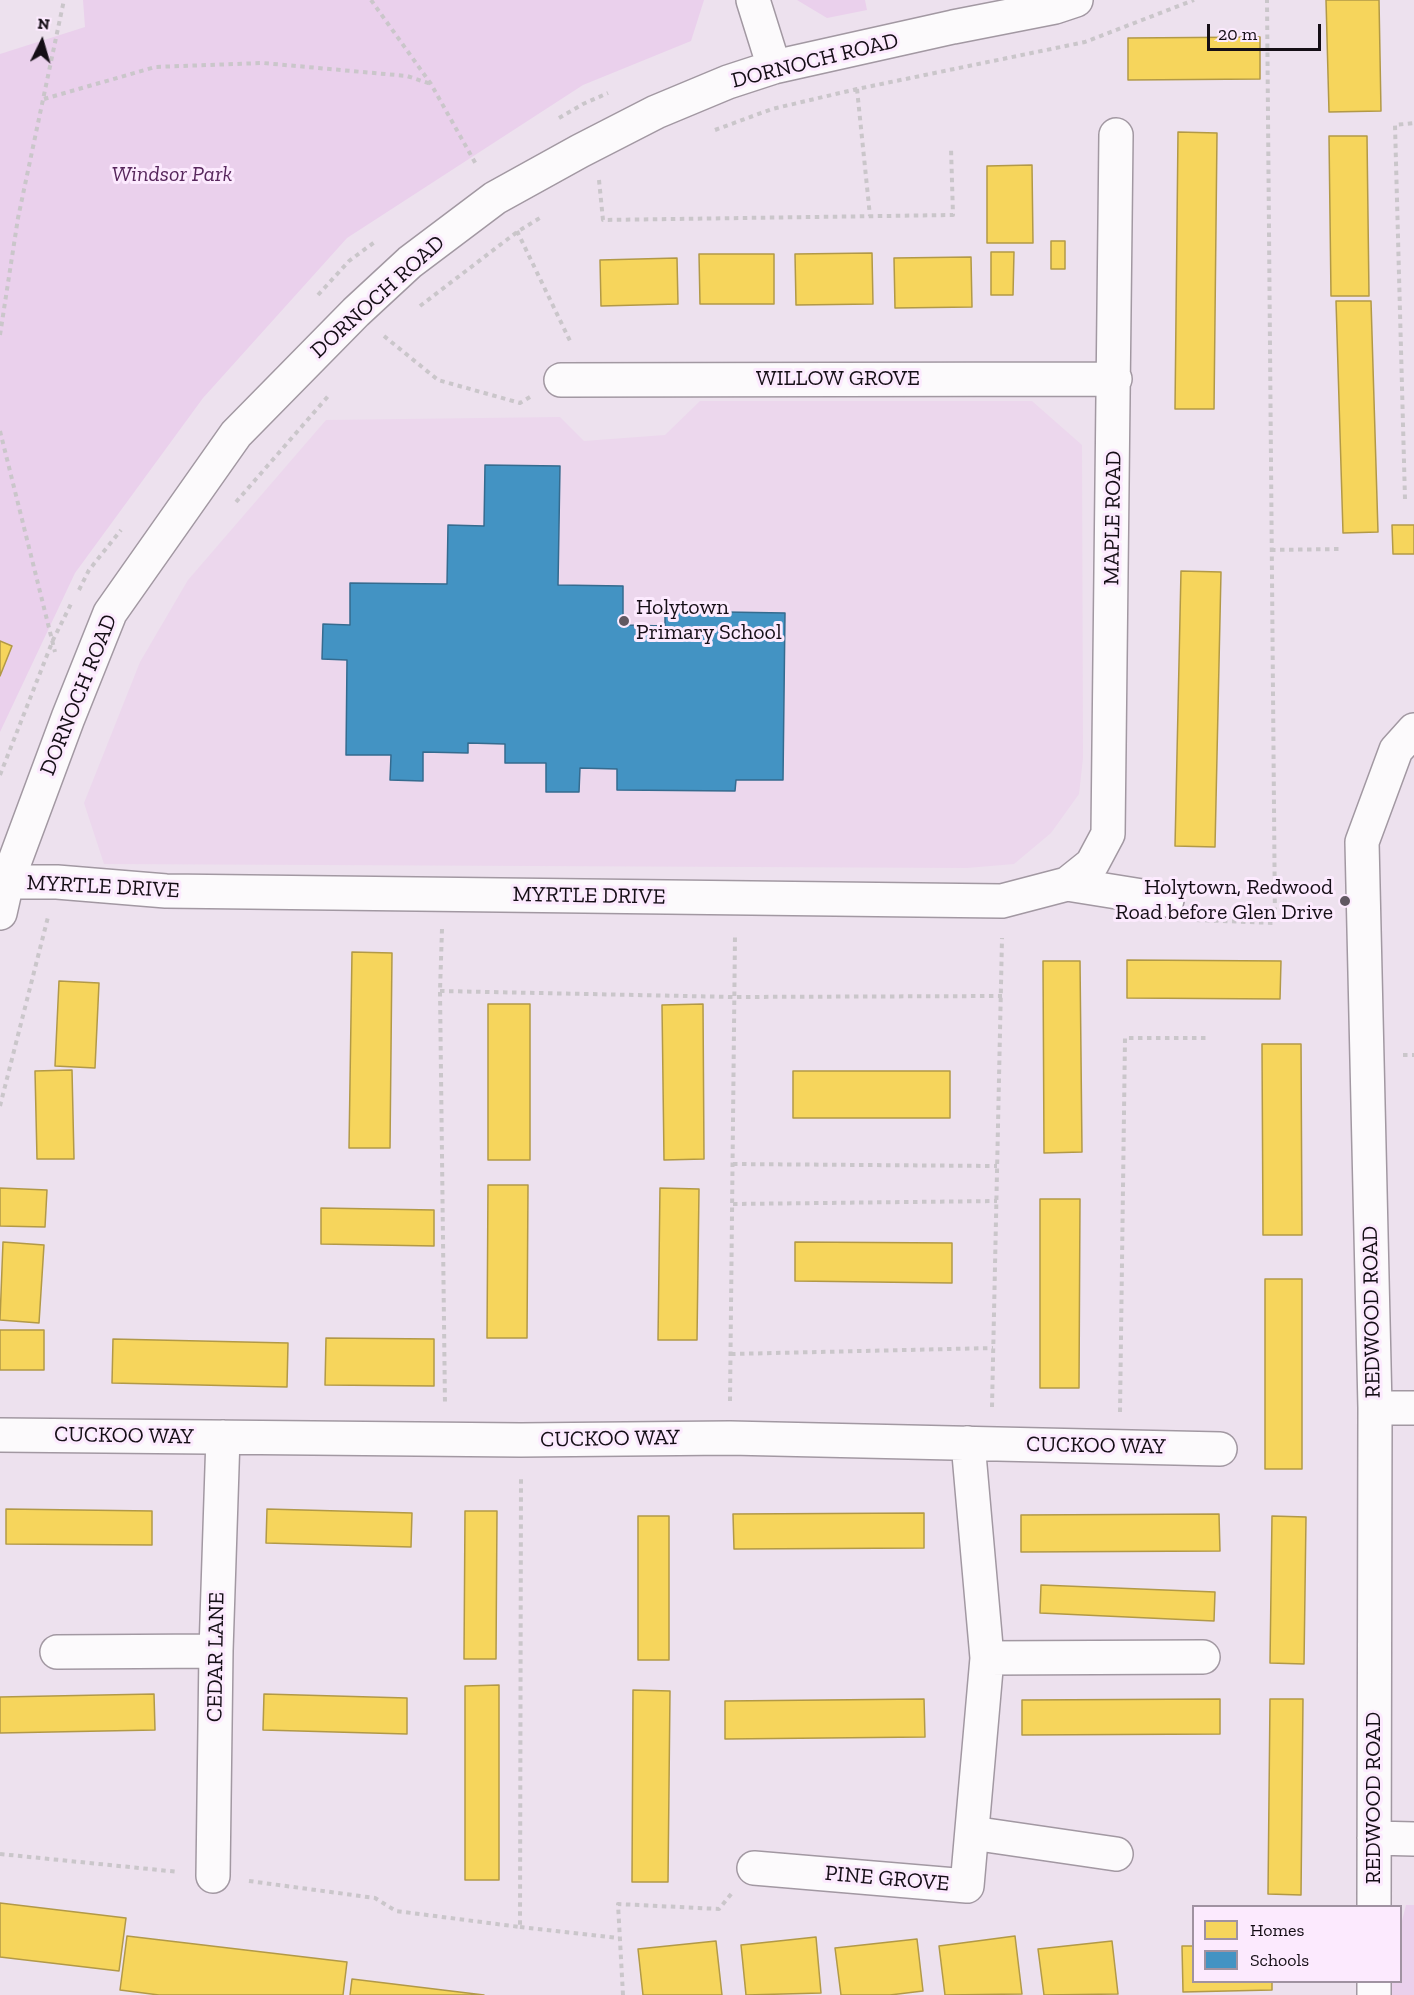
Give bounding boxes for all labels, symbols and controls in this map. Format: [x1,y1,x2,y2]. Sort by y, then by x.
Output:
north arrow [12,12,72,72]
scale bar [1210,12,1324,50]
text: N [37,14,50,34]
text: 20 m [1218,23,1257,45]
street label: DORNOCH ROAD [729,27,901,95]
park label: Windsor Park [112,162,232,188]
street label: DORNOCH ROAD [306,230,450,364]
street label: WILLOW GROVE [756,366,920,392]
street label: MAPLE ROAD [1099,450,1127,586]
place label: Holytown Primary School [636,595,782,646]
street label: DORNOCH ROAD [35,611,123,779]
marker: Holytown Primary School [617,614,631,628]
street label: MYRTLE DRIVE [26,870,180,904]
place label: Holytown, Redwood Road before Glen Drive [1115,875,1333,926]
street label: MYRTLE DRIVE [512,881,666,911]
marker: Holytown, Redwood Road before Glen Drive [1338,894,1352,908]
street label: REDWOOD ROAD [1357,1226,1387,1398]
street label: CUCKOO WAY [54,1422,194,1450]
street label: CUCKOO WAY [540,1425,680,1453]
street label: CUCKOO WAY [1026,1432,1166,1460]
street label: CEDAR LANE [202,1592,230,1722]
street label: REDWOOD ROAD [1361,1712,1387,1884]
street label: PINE GROVE [824,1860,950,1898]
legend [1192,1905,1402,1983]
text: Homes [1250,1919,1304,1941]
text: Schools [1250,1949,1309,1971]

